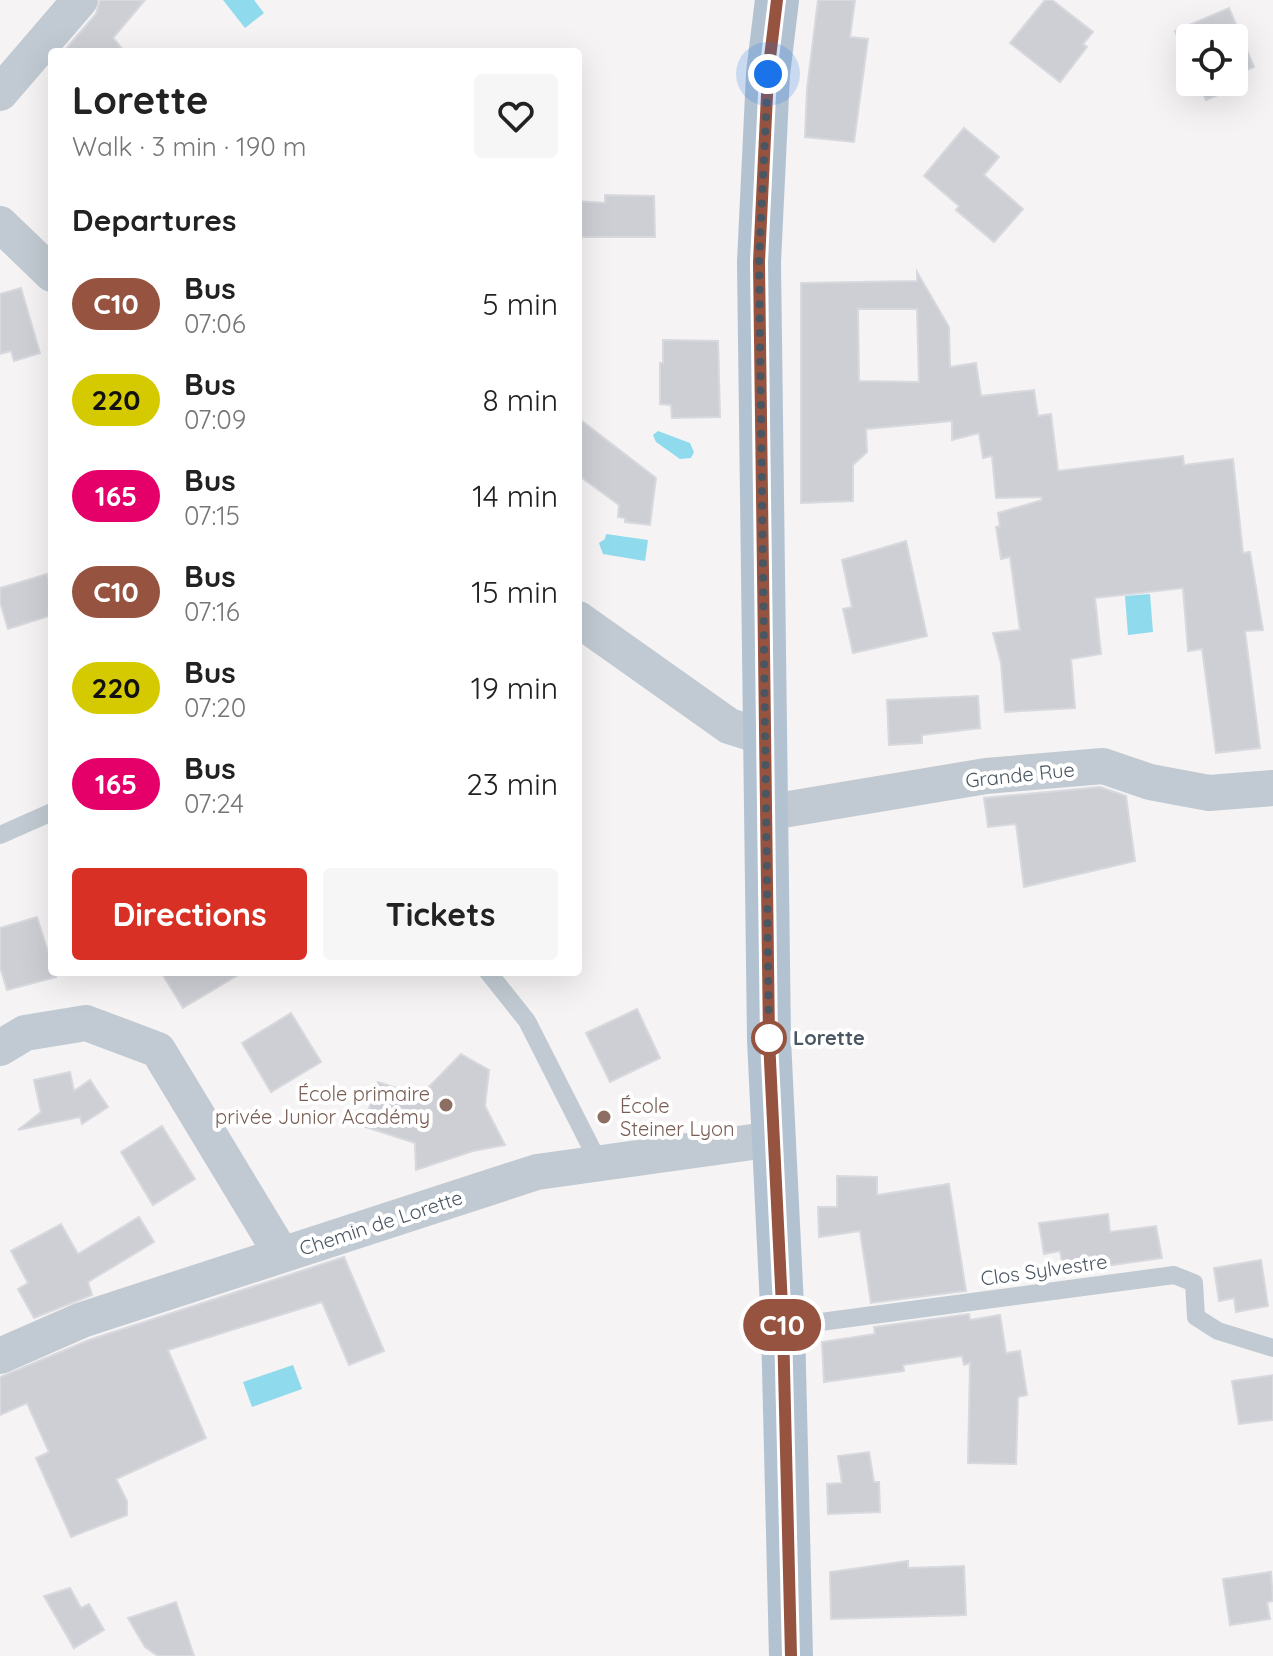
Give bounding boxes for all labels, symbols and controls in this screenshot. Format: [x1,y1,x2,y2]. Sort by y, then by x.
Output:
map controls [1176,24,1248,96]
button: locate [1176,24,1248,96]
your location [748,54,788,94]
button: heart [474,74,558,158]
text: Lorette [72,76,208,124]
text: Walk · 3 min · 190 m [72,130,307,163]
text: Departures [72,201,237,239]
text: Bus [184,269,236,307]
text: 5 min [482,285,558,323]
text: C10 [93,286,139,321]
text: 07:06 [184,307,246,340]
text: Bus [184,365,236,403]
text: 8 min [482,381,558,419]
text: 220 [91,382,141,417]
text: 07:09 [184,403,246,436]
text: Bus [184,461,236,499]
text: 14 min [472,477,558,515]
text: 165 [95,478,137,513]
text: 07:15 [184,499,240,532]
text: Bus [184,557,236,595]
text: 15 min [471,573,558,611]
text: C10 [93,574,139,609]
text: 07:16 [184,595,240,628]
text: Bus [184,653,236,691]
text: 19 min [471,669,558,707]
text: 220 [91,670,141,705]
text: 07:20 [184,691,246,724]
text: Bus [184,749,236,787]
street label: Grande Rue [964,756,1076,793]
text: 23 min [466,765,558,803]
text: 165 [95,766,137,801]
text: 07:24 [184,787,244,820]
button: Directions [72,868,307,960]
button: Tickets [323,868,558,960]
marker: Lorette [752,1021,786,1055]
place label: Lorette [793,1025,865,1050]
place label: École primaire privée Junior Académy [215,1081,430,1129]
place label: École Steiner Lyon [620,1093,735,1141]
marker: École primaire privée Junior Académy [437,1096,455,1114]
marker: École Steiner Lyon [595,1108,613,1126]
street label: Chemin de Lorette [296,1184,466,1261]
street label: Clos Sylvestre [979,1248,1109,1291]
line badge: C10 [736,1299,828,1351]
text: C10 [759,1307,805,1342]

